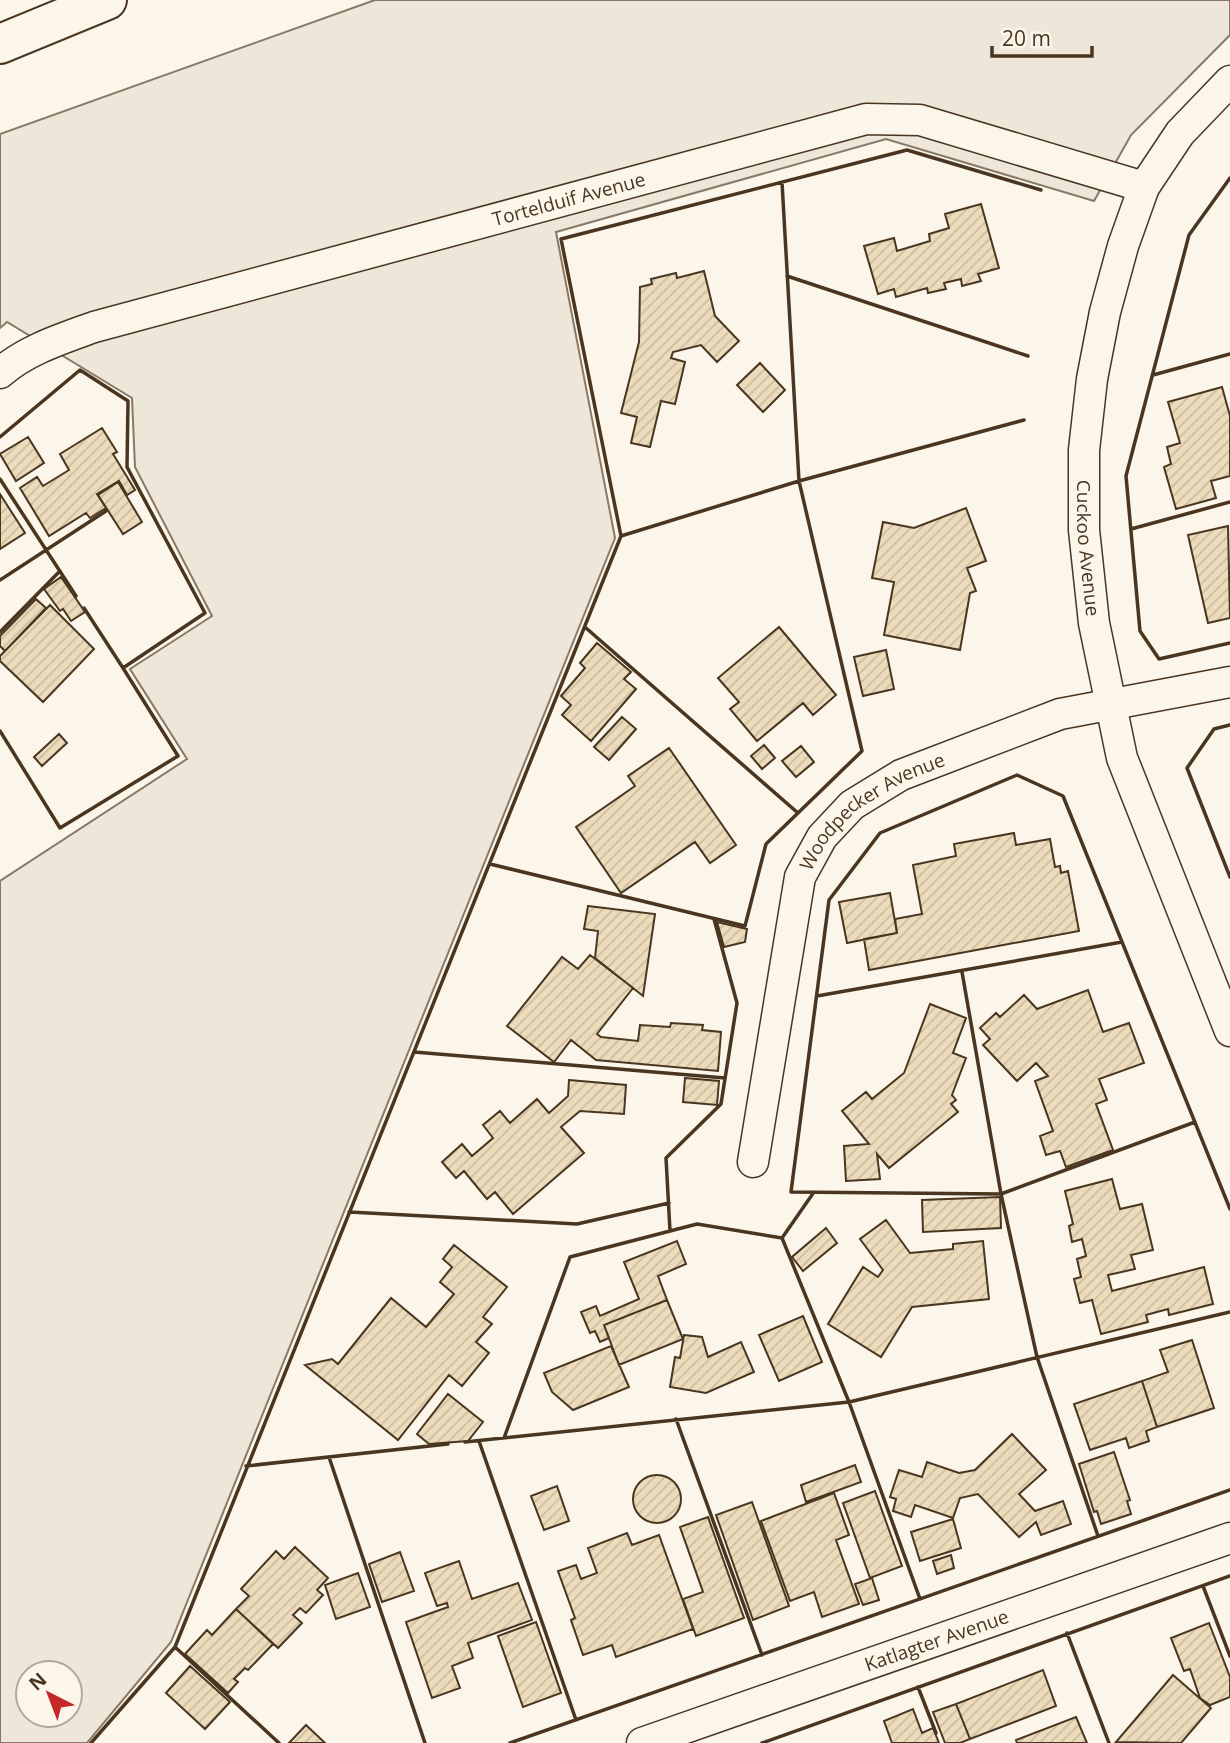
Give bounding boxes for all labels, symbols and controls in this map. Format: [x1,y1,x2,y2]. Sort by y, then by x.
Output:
scale bar [992,14,1092,58]
text: 20 m [1002,24,1051,52]
street label: Tortelduif Avenue [489,166,648,232]
street label: Cuckoo Avenue [1071,480,1106,617]
street label: Woodpecker Avenue [793,747,948,875]
street label: Katlagter Avenue [861,1603,1012,1677]
north arrow [14,1659,84,1729]
text: N [23,1667,52,1696]

